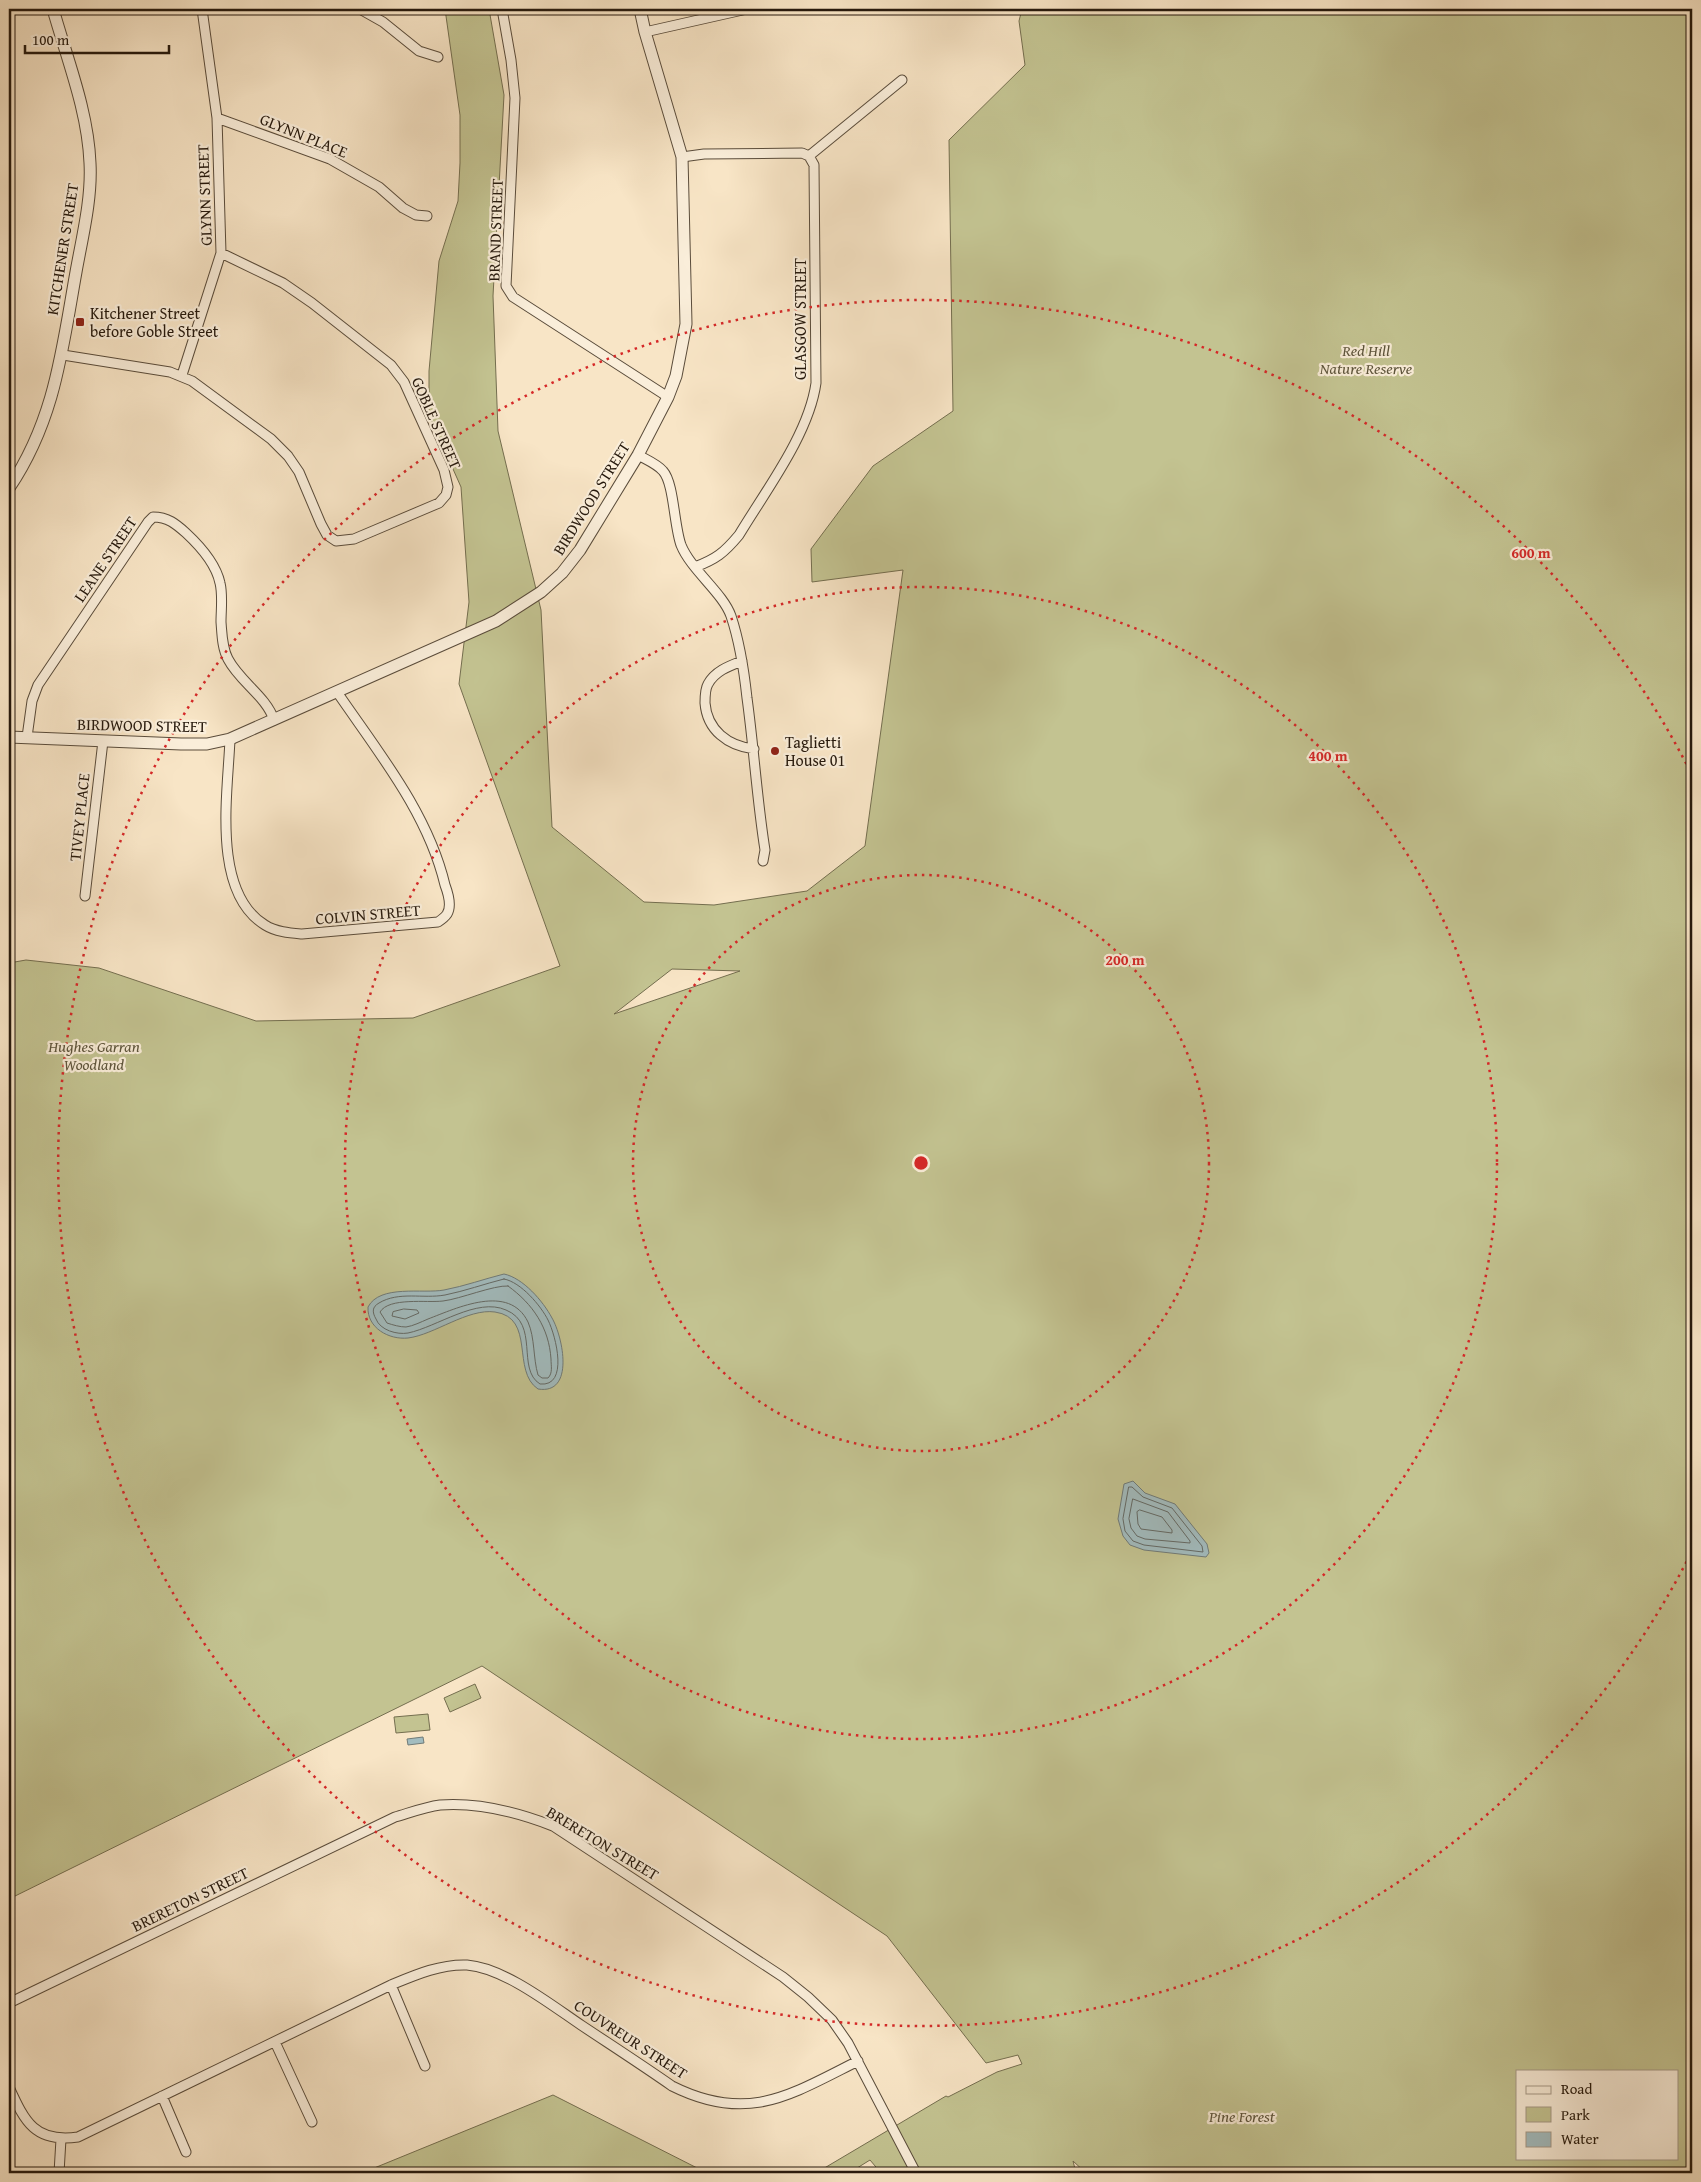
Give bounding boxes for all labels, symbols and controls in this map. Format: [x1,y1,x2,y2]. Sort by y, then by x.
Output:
scale bar [25,22,169,54]
text: 100 m [32,29,70,50]
street label: GLYNN PLACE [256,106,352,164]
street label: GLYNN STREET [190,144,218,246]
street label: BRAND STREET [481,178,509,282]
street label: KITCHENER STREET [40,181,84,317]
street label: GLASGOW STREET [788,258,812,380]
place label: Kitchener Street before Goble Street [90,301,219,343]
marker: Kitchener Street before Goble Street [74,316,86,328]
park label: Red Hill Nature Reserve [1319,338,1413,380]
street label: GOBLE STREET [406,373,468,473]
street label: BIRDWOOD STREET [546,437,636,559]
street label: LEANE STREET [67,511,143,607]
text: 600 m [1511,542,1551,563]
street label: BIRDWOOD STREET [77,712,207,738]
place label: Taglietti House 01 [785,730,845,772]
marker: Taglietti House 01 [769,745,781,757]
text: 400 m [1308,745,1348,766]
street label: TIVEY PLACE [62,772,96,862]
street label: COLVIN STREET [314,897,422,931]
text: 200 m [1105,949,1145,970]
park label: Hughes Garran Woodland [47,1034,140,1076]
centre of rings [912,1154,930,1172]
street label: BRERETON STREET [542,1800,664,1886]
street label: BRERETON STREET [127,1860,253,1938]
street label: COUVREUR STREET [569,1993,693,2085]
legend [1516,2070,1678,2160]
text: Road [1561,2078,1592,2099]
park label: Pine Forest [1208,2104,1276,2128]
text: Park [1561,2104,1590,2125]
text: Water [1561,2128,1599,2149]

